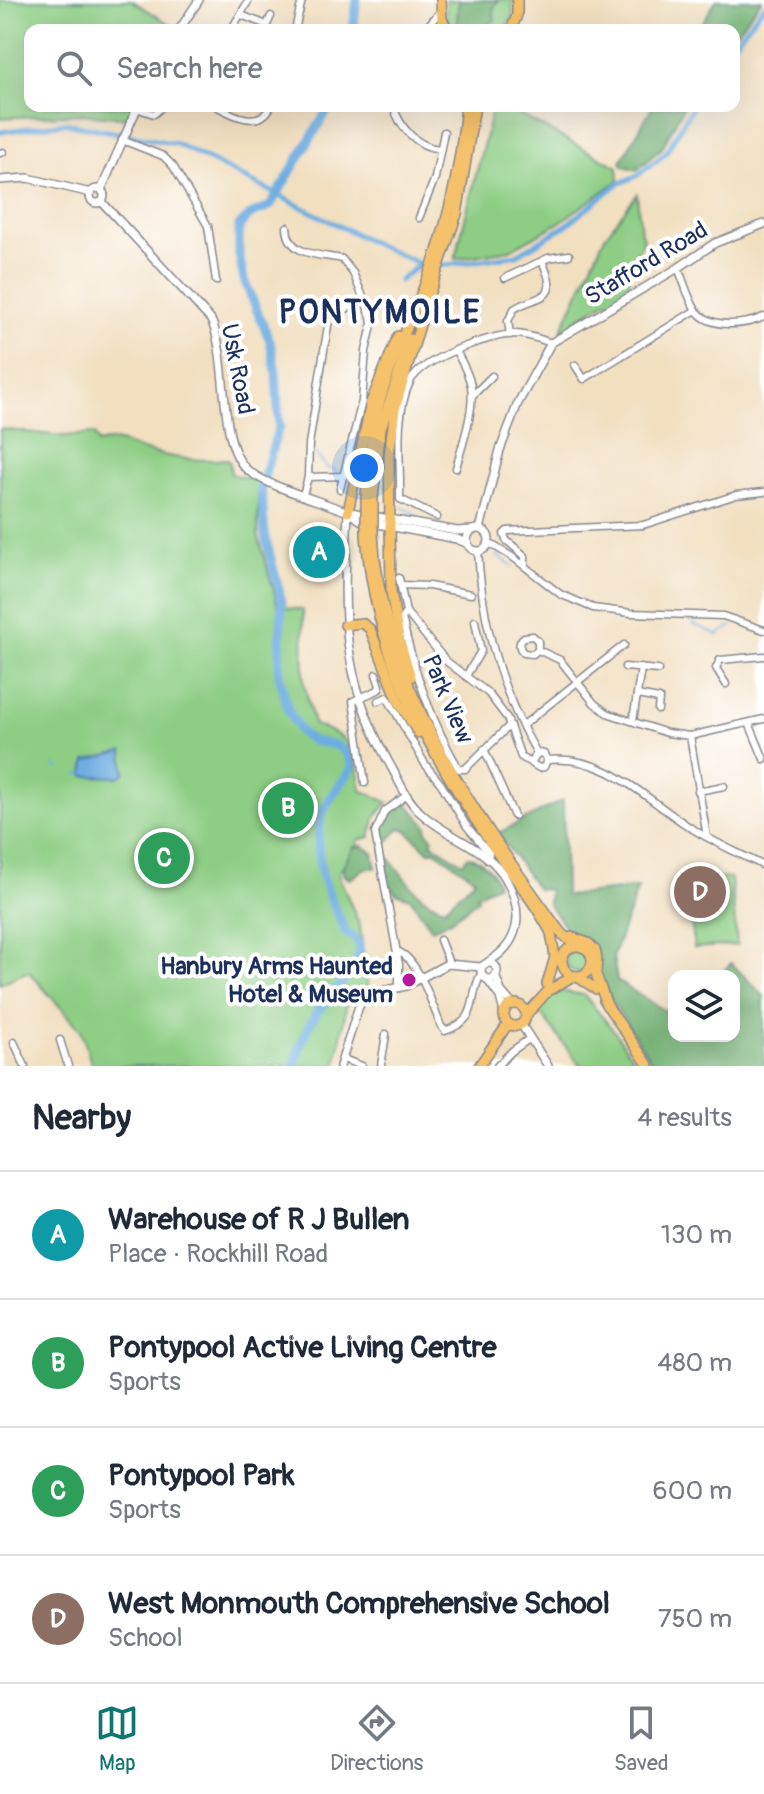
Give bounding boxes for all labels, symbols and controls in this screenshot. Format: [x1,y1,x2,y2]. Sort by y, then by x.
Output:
search box [24,24,740,112]
icon: search [52,46,96,90]
text: Search here [116,50,263,87]
street label: Stafford Road [580,215,713,311]
district label: PONTYMOILE [278,293,482,333]
street label: Usk Road [215,321,260,417]
your location [344,448,384,488]
pin: A [293,522,345,582]
street label: Park View [416,650,479,748]
pin: B [262,778,314,838]
pin: C [138,828,190,888]
pin: D [674,862,726,922]
place label: Hanbury Arms Haunted Hotel & Museum [160,952,393,1009]
map controls [668,970,740,1042]
button: layers [668,970,740,1042]
marker: Hanbury Arms Haunted Hotel & Museum [400,971,418,989]
text: Nearby [32,1097,131,1140]
text: 4 results [637,1102,732,1134]
text: Warehouse of R J Bullen [108,1201,410,1238]
text: A [50,1219,66,1251]
text: 130 m [661,1219,732,1251]
text: Place · Rockhill Road [108,1238,328,1270]
text: Pontypool Active Living Centre [108,1329,496,1366]
text: B [51,1347,65,1379]
text: 480 m [657,1347,732,1379]
text: Sports [108,1366,181,1398]
text: Pontypool Park [108,1457,295,1494]
text: C [50,1475,66,1507]
text: 600 m [653,1475,732,1507]
text: Sports [108,1494,181,1526]
text: West Monmouth Comprehensive School [108,1585,610,1622]
text: D [50,1603,66,1635]
text: 750 m [658,1603,732,1635]
text: School [108,1622,183,1654]
tab: Map [95,1701,139,1777]
tab: Directions [330,1701,423,1777]
tab: Saved [614,1701,669,1777]

